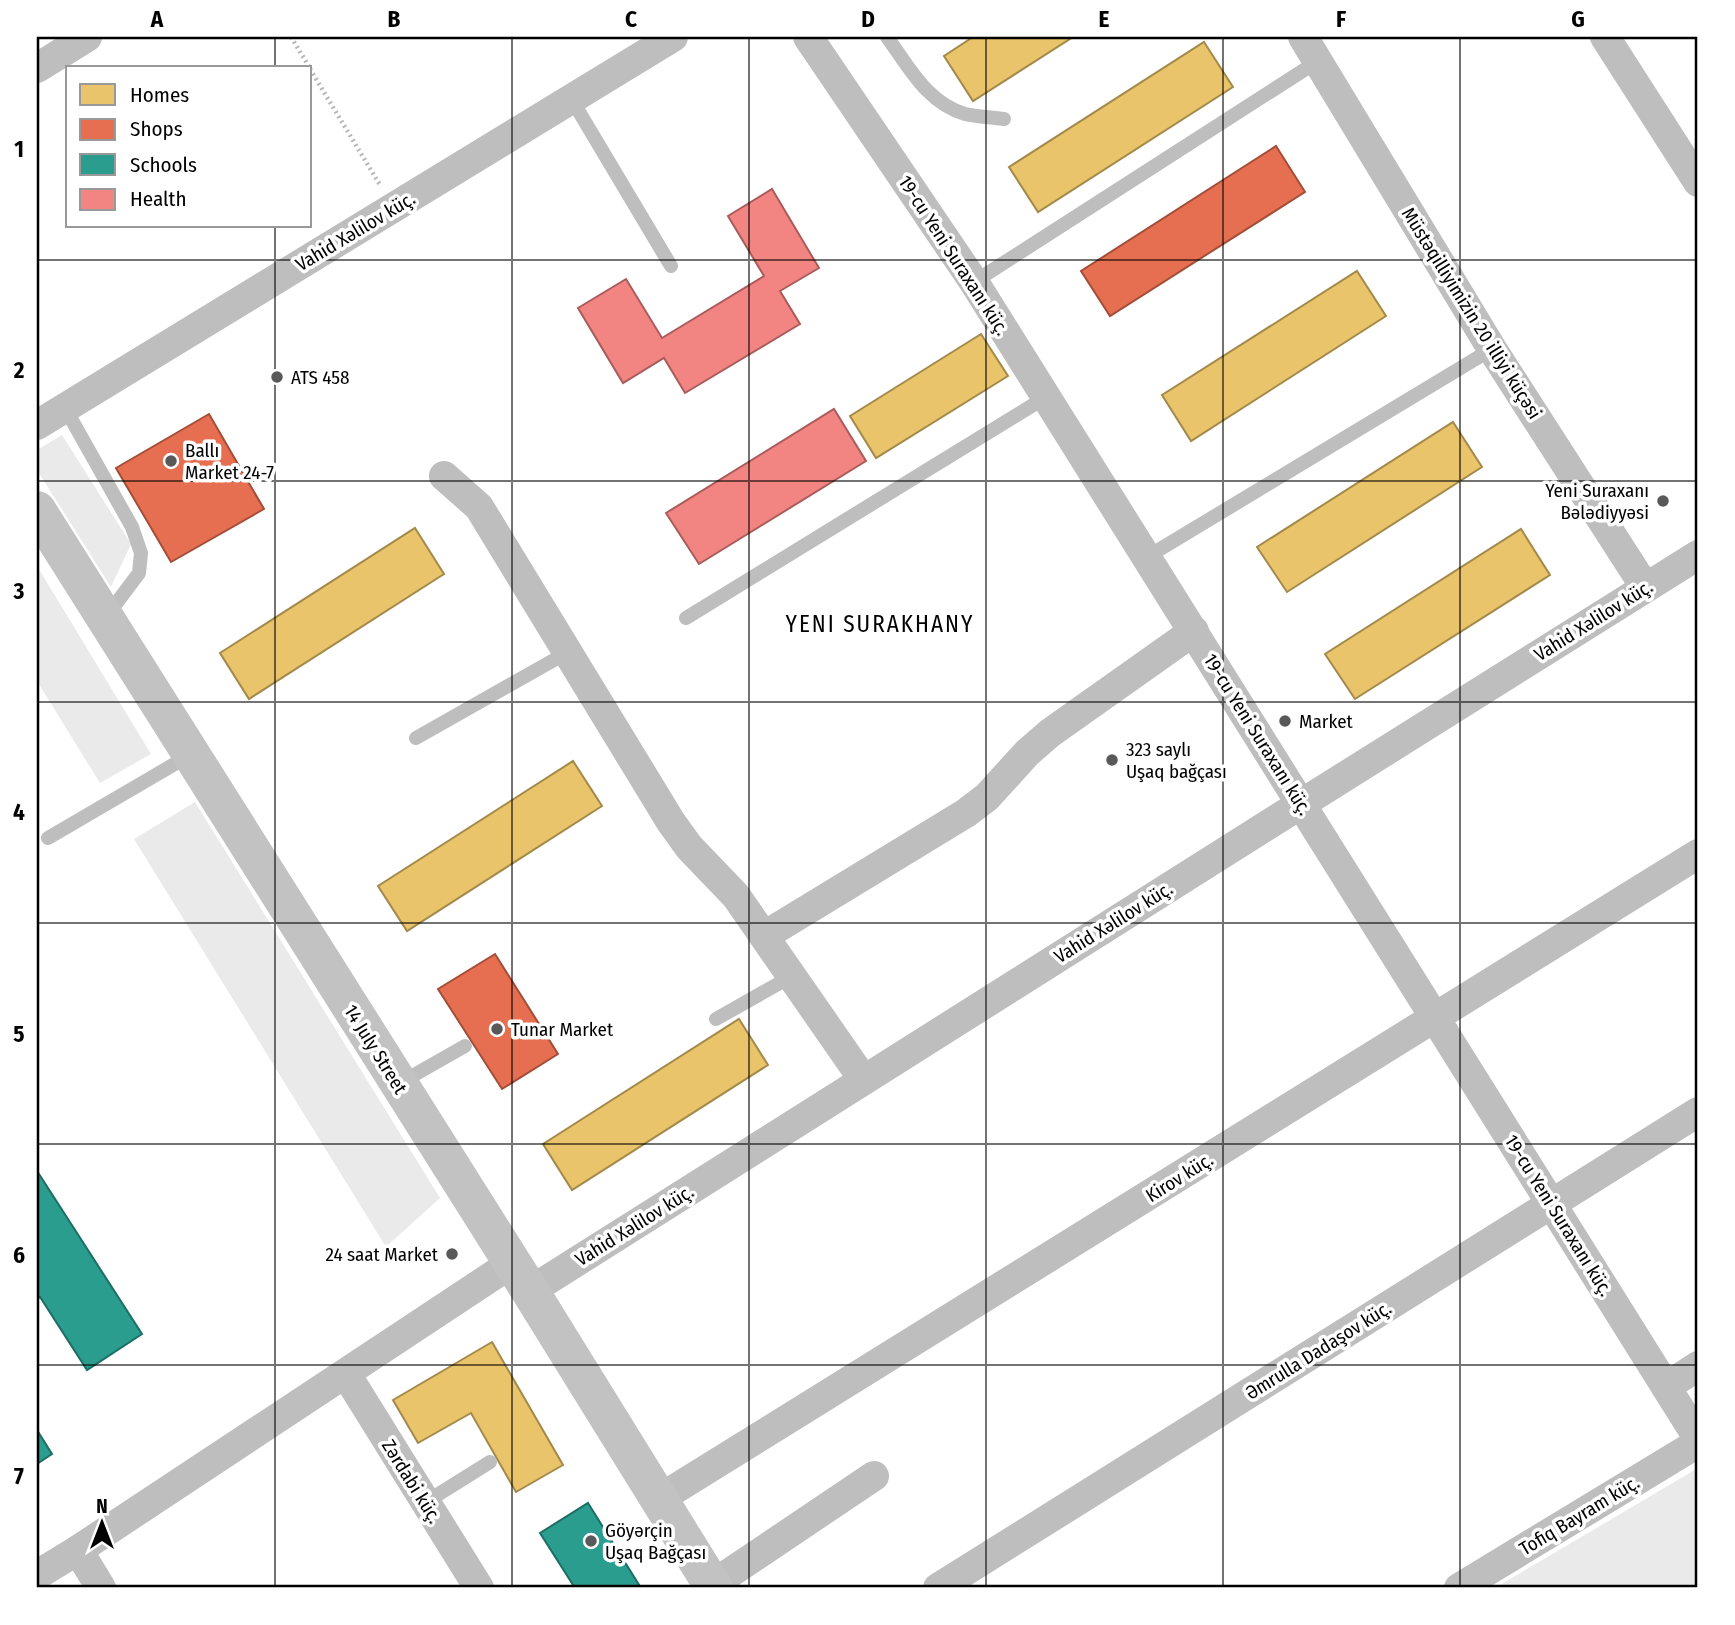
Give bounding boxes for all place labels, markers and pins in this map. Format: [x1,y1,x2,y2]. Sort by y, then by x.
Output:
place label: ATS 458 [291,366,350,389]
marker: ATS 458 [269,369,285,385]
place label: Ballı Market 24-7 [185,439,274,484]
marker: Ballı Market 24-7 [163,453,179,469]
place label: Yeni Suraxanı Bələdiyyəsi [1545,479,1649,524]
marker: Yeni Suraxanı Bələdiyyəsi [1655,493,1671,509]
place label: Market [1299,710,1354,733]
marker: Market [1277,713,1293,729]
place label: 323 saylı Uşaq bağçası [1126,738,1227,783]
marker: 323 saylı Uşaq bağçası [1104,752,1120,768]
place label: Tunar Market [511,1018,614,1041]
marker: Tunar Market [489,1021,505,1037]
place label: 24 saat Market [325,1243,439,1266]
marker: 24 saat Market [444,1246,460,1262]
place label: Göyərçin Uşaq Bağçası [605,1519,706,1564]
marker: Göyərçin Uşaq Bağçası [583,1533,599,1549]

